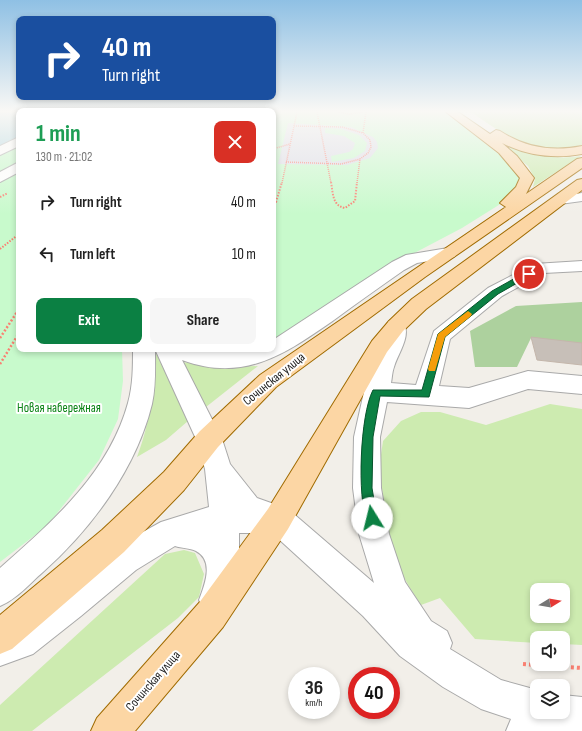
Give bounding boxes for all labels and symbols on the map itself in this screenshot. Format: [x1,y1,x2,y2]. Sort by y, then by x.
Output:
pin [512,257,546,291]
street label: Сочинская улица [240,349,308,409]
park label: Новая набережная [17,400,101,416]
position arrow [351,497,393,539]
north arrow [530,583,570,623]
street label: Сочинская улица [122,647,184,715]
speed limit sign: 40 [348,667,400,719]

